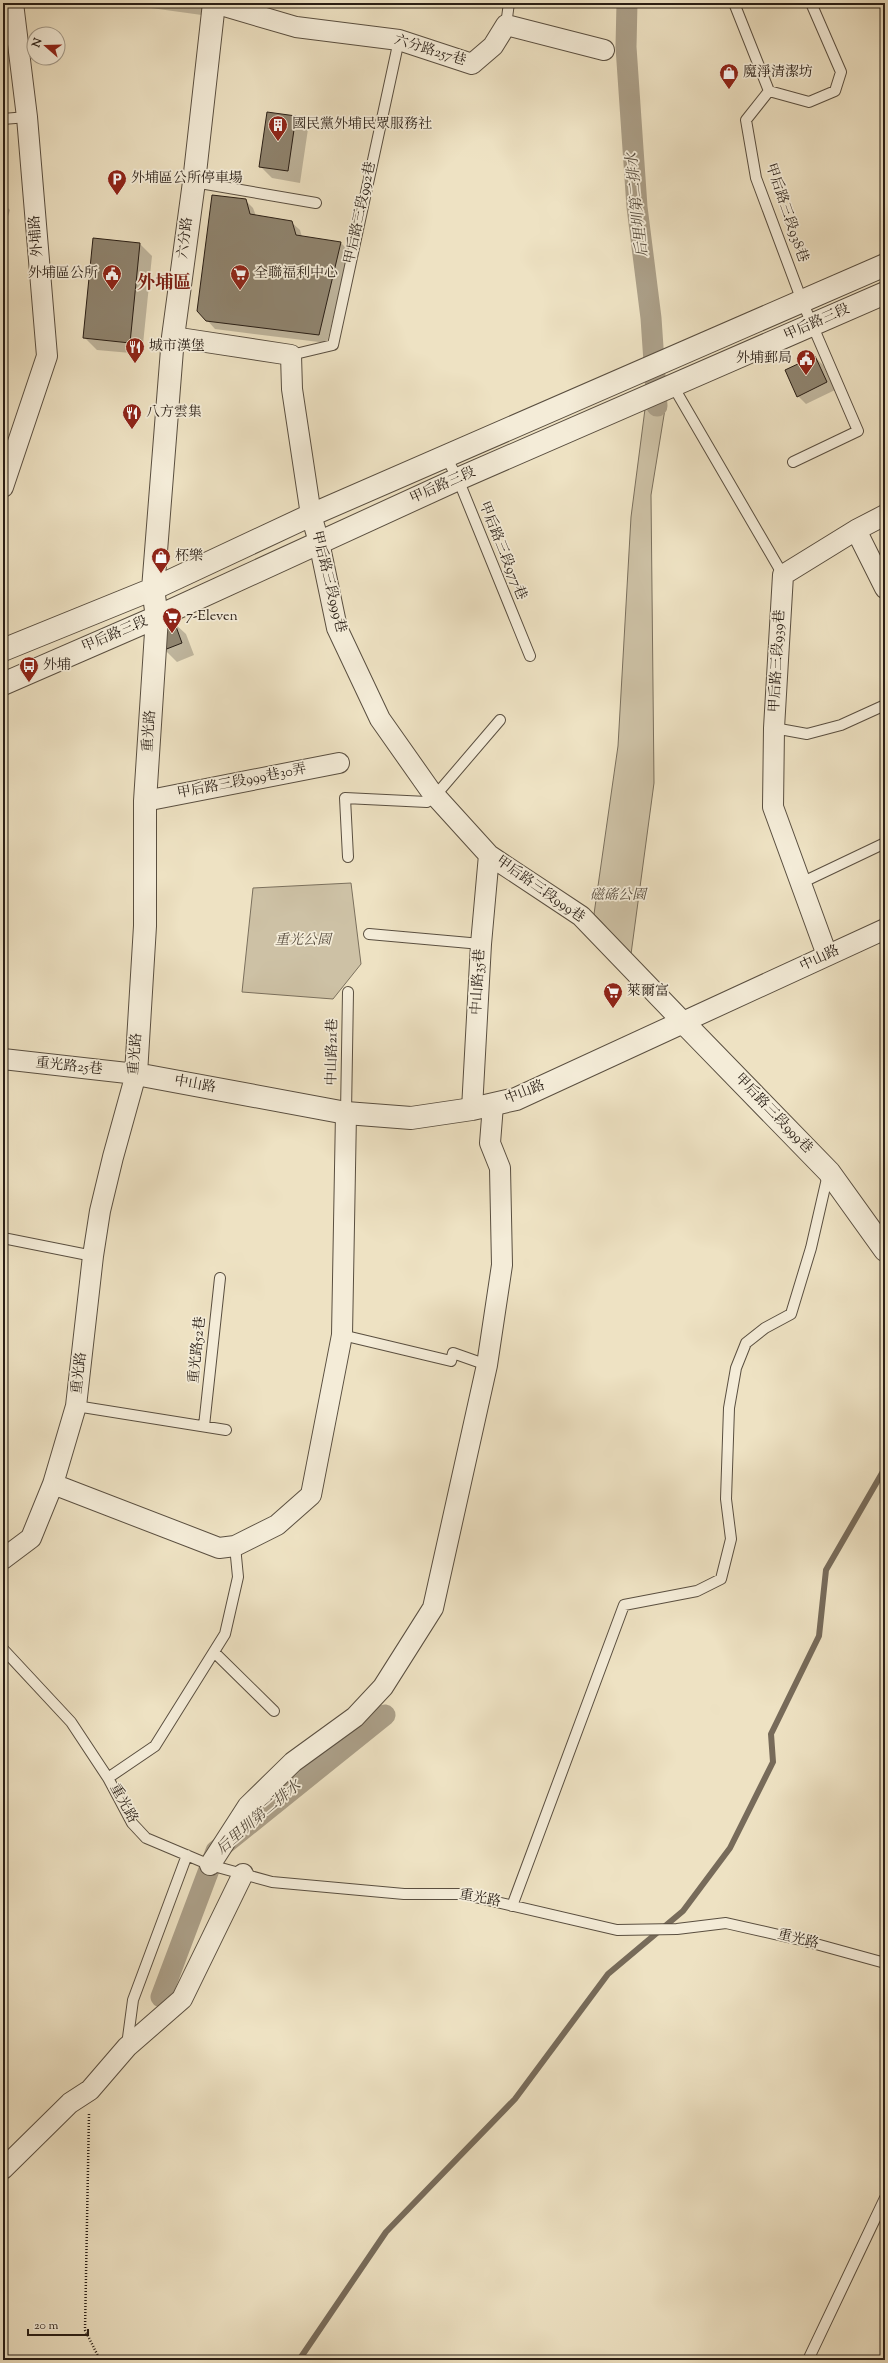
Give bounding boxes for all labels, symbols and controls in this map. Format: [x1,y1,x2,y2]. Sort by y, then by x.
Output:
north arrow [26,26,66,66]
street label: 六分路257巷 [392,31,468,71]
text: N [28,36,47,51]
shop icon: 魔淨清潔坊 [718,62,740,90]
place label: 魔淨清潔坊 [743,63,813,83]
building icon: 國民黨外埔民眾服務社 [267,114,289,142]
place label: 國民黨外埔民眾服務社 [292,115,432,135]
water label: 后里圳第二排水 [622,150,654,258]
street label: 甲后路三段992巷 [340,160,382,266]
street label: 甲后路三段938巷 [760,161,812,265]
parking icon: 外埔區公所停車場 [106,168,128,196]
place label: 外埔區公所停車場 [131,169,243,189]
street label: 外埔路 [25,214,49,258]
street label: 六分路 [174,216,198,260]
public building icon: 外埔區公所 [101,263,123,291]
supermarket icon: 全聯福利中心 [229,263,251,291]
place label: 外埔區公所 [28,264,98,284]
place label: 全聯福利中心 [254,264,338,284]
district label: 外埔區 [137,271,191,297]
street label: 甲后路三段 [781,300,853,346]
restaurant icon: 城市漢堡 [124,336,146,364]
place label: 城市漢堡 [149,337,205,357]
public building icon: 外埔郵局 [795,348,817,376]
place label: 外埔郵局 [736,349,792,369]
restaurant icon: 八方雲集 [121,402,143,430]
place label: 八方雲集 [146,403,202,423]
street label: 甲后路三段 [407,463,479,509]
street label: 甲后路三段977巷 [473,499,531,603]
street label: 甲后路三段999巷 [306,529,350,635]
shop icon: 杯樂 [150,546,172,574]
place label: 杯樂 [175,547,203,567]
supermarket icon: 7-Eleven [161,606,183,634]
place label: 7-Eleven [186,607,238,627]
street label: 甲后路三段939巷 [765,609,791,713]
street label: 甲后路三段 [79,612,151,658]
bus stop icon: 外埔 [18,655,40,683]
place label: 外埔 [43,656,71,676]
street label: 重光路 [139,709,161,753]
street label: 甲后路三段999巷30弄 [176,760,308,804]
street label: 甲后路三段999巷 [491,852,589,928]
park label: 磁磘公園 [590,886,648,906]
park label: 重光公園 [275,931,333,951]
street label: 中山路 [797,941,843,977]
street label: 中山路35巷 [467,948,491,1016]
supermarket icon: 萊爾富 [602,981,624,1009]
place label: 萊爾富 [627,982,669,1002]
street label: 中山路21巷 [322,1018,344,1086]
street label: 重光路 [124,1032,148,1076]
street label: 重光路25巷 [34,1054,104,1080]
street label: 甲后路三段999巷 [730,1069,816,1159]
street label: 中山路 [173,1072,217,1098]
street label: 中山路 [502,1076,548,1110]
street label: 重光路52巷 [185,1315,211,1385]
street label: 重光路 [68,1351,92,1395]
water label: 后里圳第二排水 [212,1775,307,1860]
street label: 重光路 [104,1781,142,1827]
street label: 重光路 [457,1885,503,1913]
street label: 重光路 [775,1925,821,1955]
scale bar [28,2311,88,2337]
text: 20 m [34,2317,59,2335]

